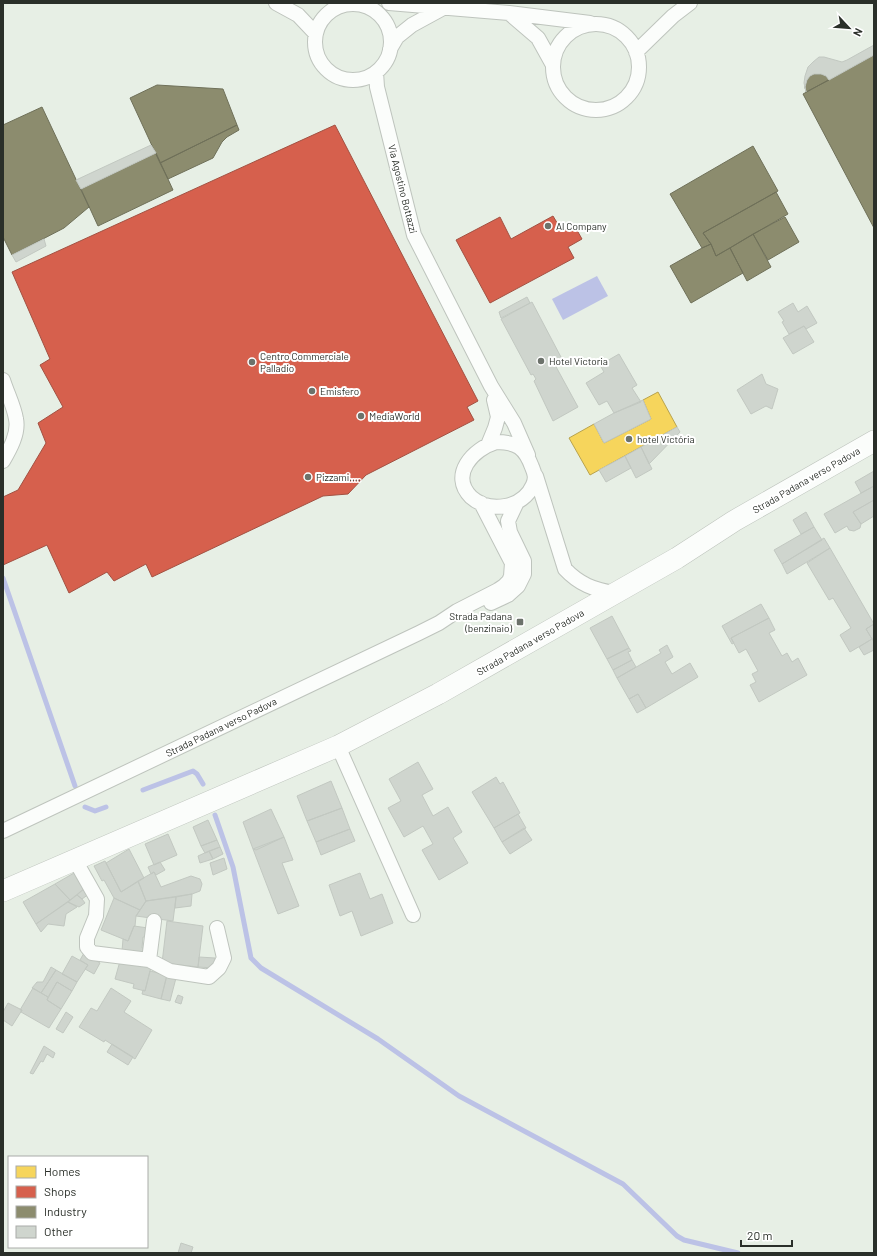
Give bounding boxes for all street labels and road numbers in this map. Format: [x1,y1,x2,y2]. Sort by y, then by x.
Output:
street label: Via Agostino Bottazzi [386,143,420,235]
street label: Strada Padana verso Padova [750,444,862,516]
street label: Strada Padana verso Padova [474,606,586,678]
street label: Strada Padana verso Padova [164,695,278,759]

